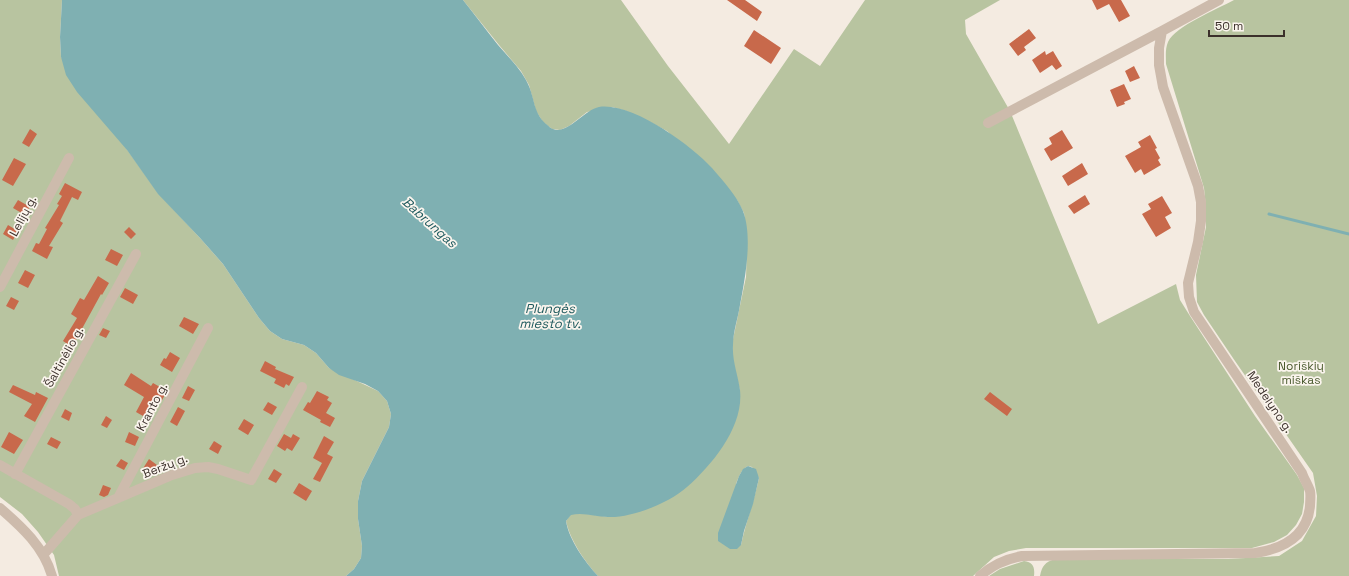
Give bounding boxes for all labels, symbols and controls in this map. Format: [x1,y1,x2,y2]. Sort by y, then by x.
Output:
scale bar [1209,12,1284,38]
text: 50 m [1215,18,1243,34]
street label: Lelijų g. [6,193,40,239]
water label: Babrungas [399,193,461,252]
water label: Plungės miesto tv. [519,300,581,332]
street label: Šaltinėlio g. [41,324,87,390]
park label: Noriškių miškas [1278,358,1324,388]
street label: Medelyno g. [1243,368,1297,436]
street label: Kranto g. [133,380,171,434]
street label: Beržų g. [140,450,190,482]

